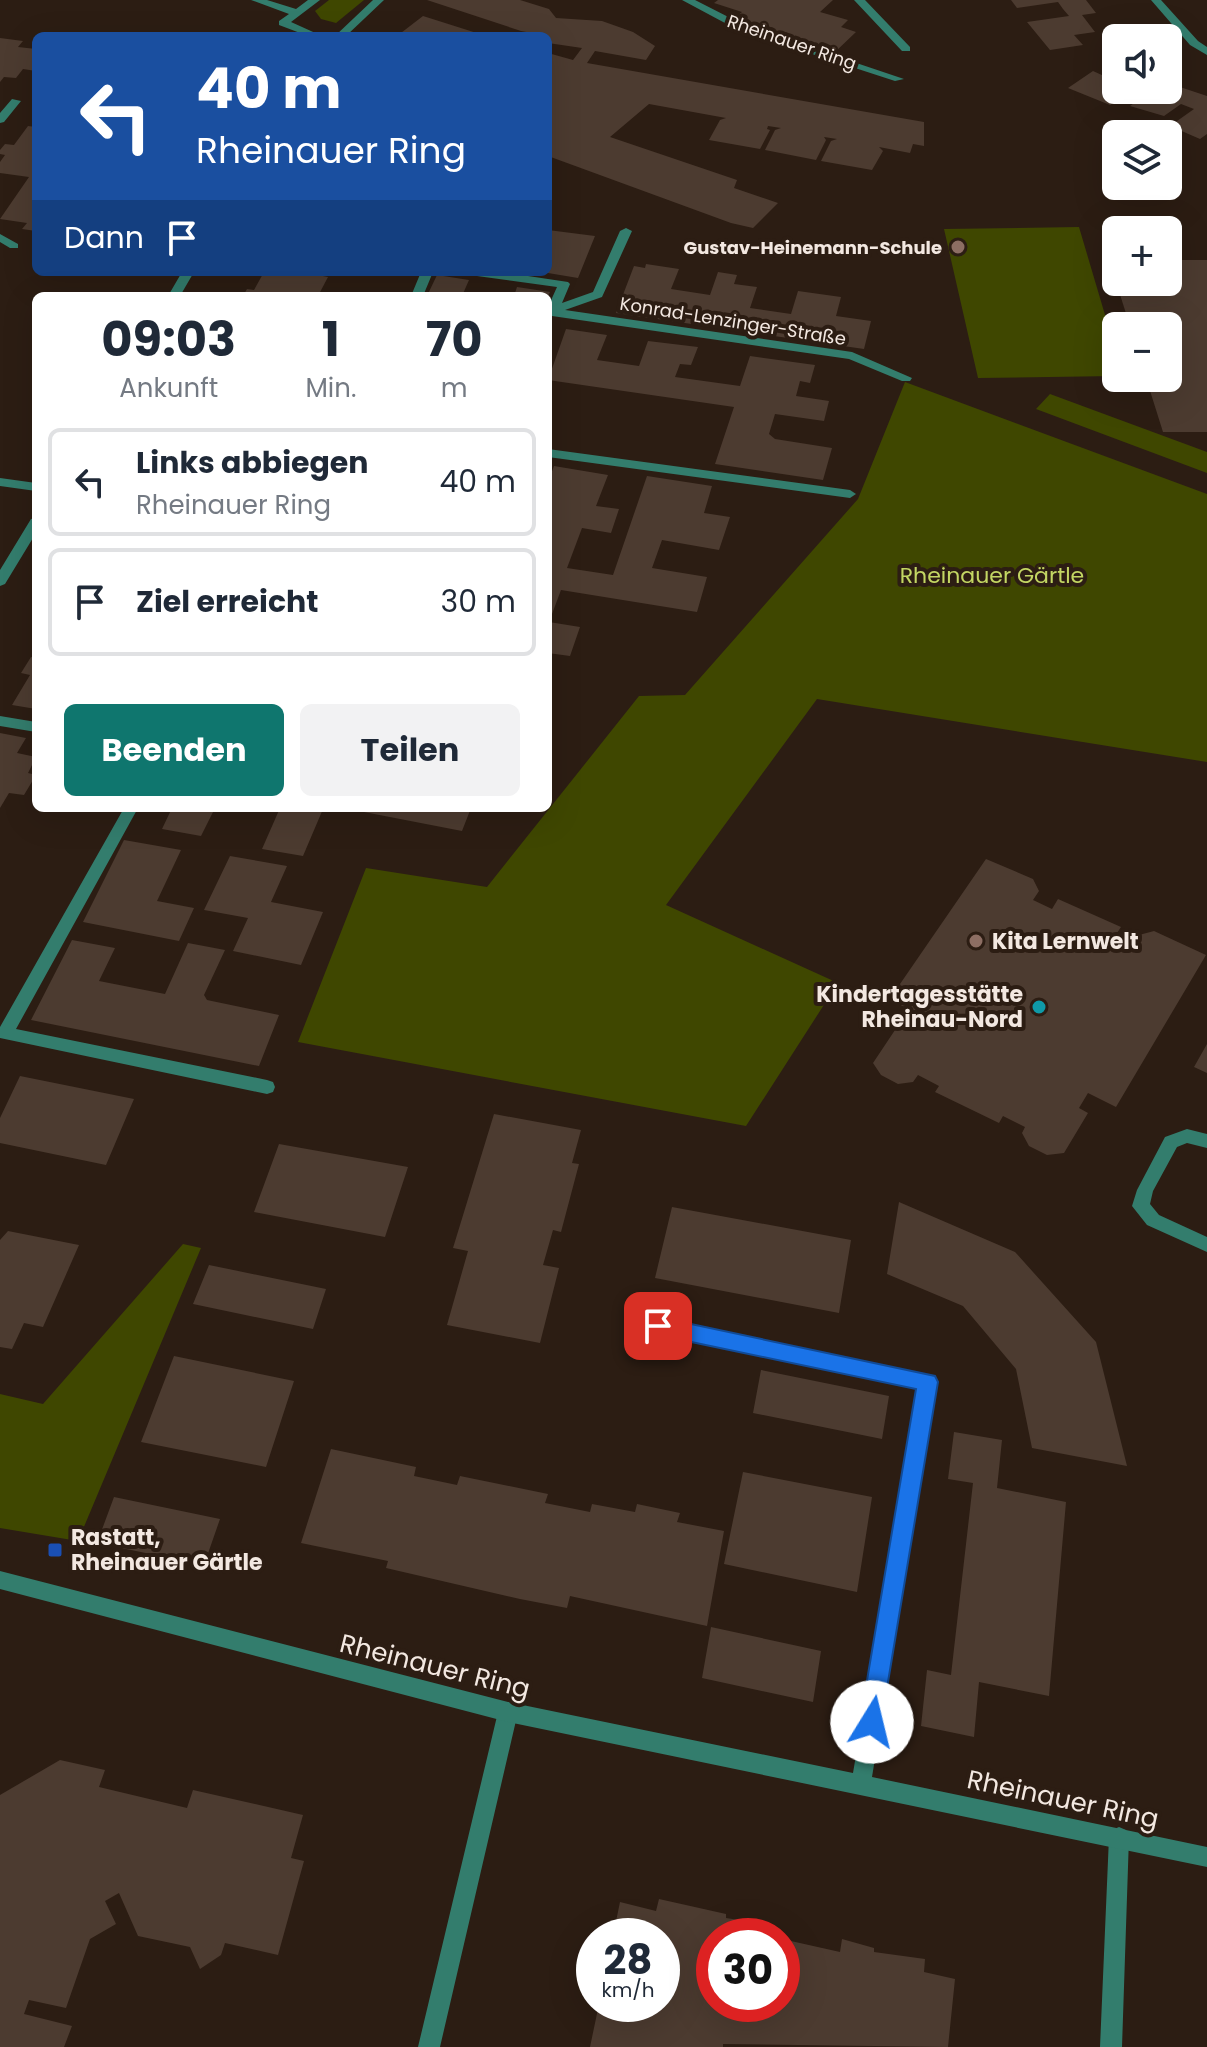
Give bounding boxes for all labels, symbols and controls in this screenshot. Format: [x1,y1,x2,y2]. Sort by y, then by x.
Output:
street label: Rheinauer Ring [724,8,860,76]
map controls [1102,24,1182,392]
button: sound [1102,24,1182,104]
text: 40 m [196,49,342,128]
icon: left [64,64,168,168]
button: layers [1102,120,1182,200]
text: Rheinauer Ring [196,125,466,176]
text: Dann [64,216,144,259]
icon: arrive [160,216,204,260]
button: + [1102,216,1182,296]
place label: Gustav-Heinemann-Schule [683,235,942,260]
marker: Gustav-Heinemann-Schule [949,238,967,256]
street label: Konrad-Lenzinger-Straße [618,291,848,351]
text: 09:03 [101,306,236,373]
text: 1 [322,306,340,373]
text: 70 [426,306,483,373]
button: − [1102,312,1182,392]
text: Ankunft [119,370,218,406]
text: Min. [305,370,356,406]
text: m [441,370,468,406]
text: Links abbiegen [136,441,369,484]
icon: left [68,460,112,504]
text: 40 m [439,460,516,503]
text: Rheinauer Ring [136,487,331,523]
park label: Rheinauer Gärtle [900,560,1084,591]
icon: arrive [68,580,112,624]
text: Ziel erreicht [136,580,318,623]
text: 30 m [441,580,516,623]
button: Beenden [64,704,284,796]
button: Teilen [300,704,520,796]
place label: Kita Lernwelt [992,926,1139,957]
marker: Kita Lernwelt [967,932,985,950]
place label: Kindertagesstätte Rheinau-Nord [816,979,1023,1035]
marker: Kindertagesstätte Rheinau-Nord [1030,998,1048,1016]
pin [624,1292,692,1360]
icon: arrive [636,1304,680,1348]
place label: Rastatt, Rheinauer Gärtle [71,1522,263,1578]
marker: Rastatt, Rheinauer Gärtle [46,1541,64,1559]
street label: Rheinauer Ring [336,1625,534,1707]
position arrow [830,1680,914,1764]
street label: Rheinauer Ring [964,1761,1162,1837]
speed limit sign: 30 [696,1918,800,2022]
text: 28 [604,1932,652,1988]
text: km/h [601,1976,655,2004]

